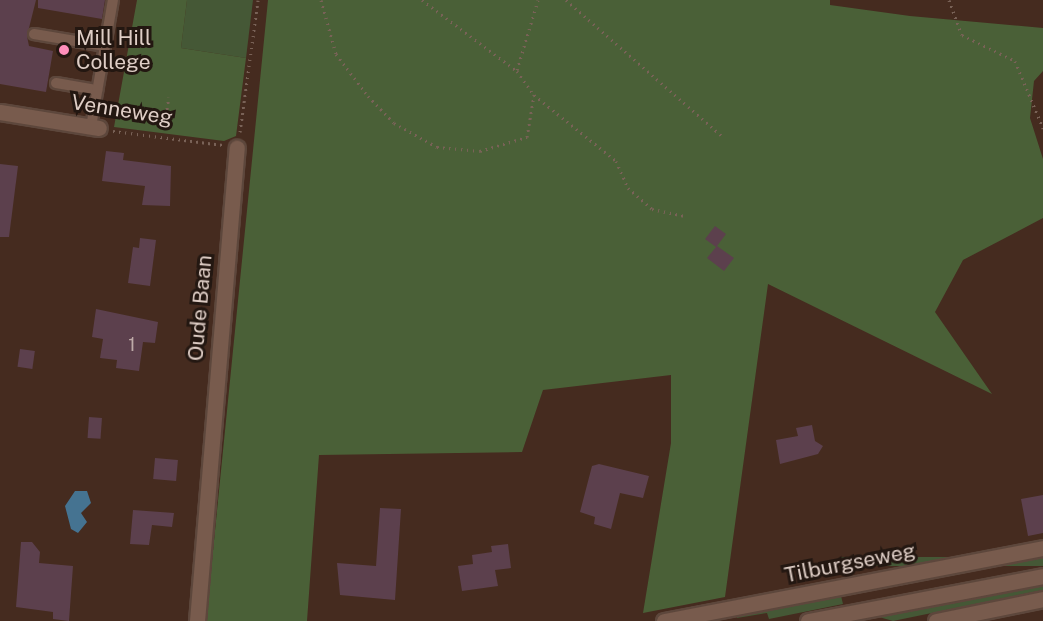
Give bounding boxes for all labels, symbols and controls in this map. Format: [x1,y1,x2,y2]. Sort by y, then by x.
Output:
place label: Mill Hill College [76,25,151,75]
marker: Mill Hill College [57,43,71,57]
street label: Venneweg [70,90,174,130]
street label: Oude Baan [183,254,217,362]
house number: 1 [128,334,136,356]
street label: Tilburgseweg [782,538,918,588]

